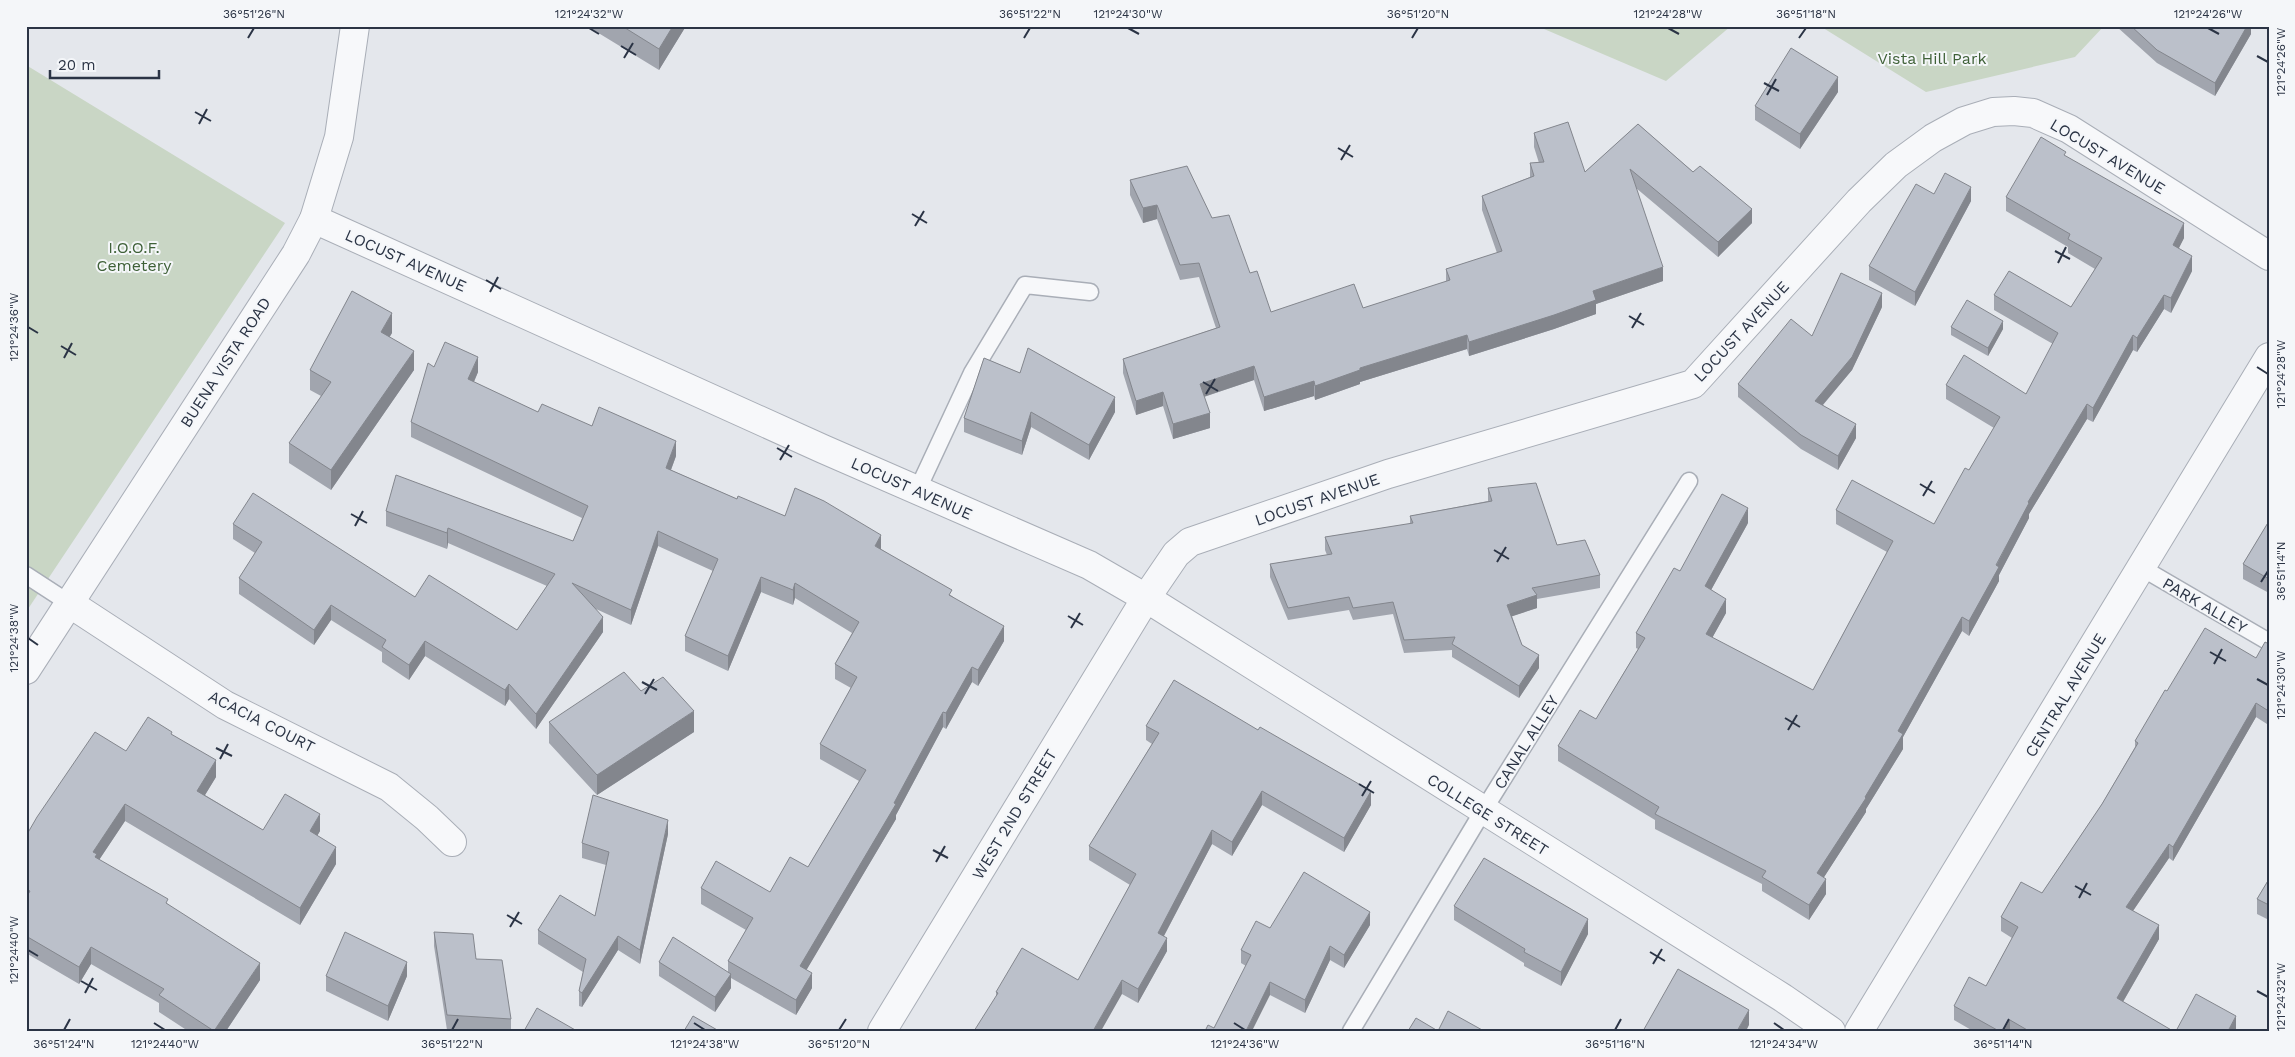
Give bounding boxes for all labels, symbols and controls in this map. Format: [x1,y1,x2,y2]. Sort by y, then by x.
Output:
text: 36°51'26"N [223,7,285,21]
text: 121°24'32"W [555,7,624,21]
text: 36°51'22"N [999,7,1061,21]
text: 121°24'30"W [1094,7,1163,21]
text: 36°51'20"N [1387,7,1449,21]
text: 121°24'28"W [1634,7,1703,21]
text: 36°51'18"N [1776,7,1836,21]
text: 121°24'26"W [2174,7,2243,21]
text: 121°24'26"W [2274,27,2288,96]
scale bar [50,48,159,80]
park label: Vista Hill Park [1877,49,1987,68]
text: 20 m [58,56,96,74]
street label: LOCUST AVENUE [2047,115,2169,198]
street label: LOCUST AVENUE [342,225,469,296]
park label: I.O.O.F. Cemetery [96,238,172,275]
street label: LOCUST AVENUE [1690,277,1793,386]
text: 121°24'36"W [7,292,21,361]
street label: BUENA VISTA ROAD [176,294,275,431]
text: 121°24'28"W [2274,339,2288,408]
street label: LOCUST AVENUE [848,453,975,524]
street label: LOCUST AVENUE [1252,469,1382,530]
text: 36°51'14"N [2274,541,2288,601]
street label: PARK ALLEY [2159,574,2250,637]
text: 121°24'38"W [7,603,21,672]
street label: CENTRAL AVENUE [2021,630,2110,761]
text: 121°24'30"W [2274,650,2288,719]
street label: ACACIA COURT [205,686,318,757]
street label: CANAL ALLEY [1490,692,1563,793]
street label: WEST 2ND STREET [968,746,1061,883]
street label: COLLEGE STREET [1424,769,1552,860]
text: 121°24'40"W [7,915,21,984]
text: 121°24'32"W [2274,962,2288,1031]
text: 36°51'24"N [33,1037,95,1051]
text: 121°24'40"W [131,1037,200,1051]
text: 36°51'22"N [421,1037,483,1051]
text: 121°24'38"W [671,1037,740,1051]
text: 36°51'20"N [808,1037,870,1051]
text: 121°24'36"W [1211,1037,1280,1051]
text: 36°51'16"N [1585,1037,1645,1051]
text: 121°24'34"W [1750,1037,1819,1051]
text: 36°51'14"N [1973,1037,2033,1051]

